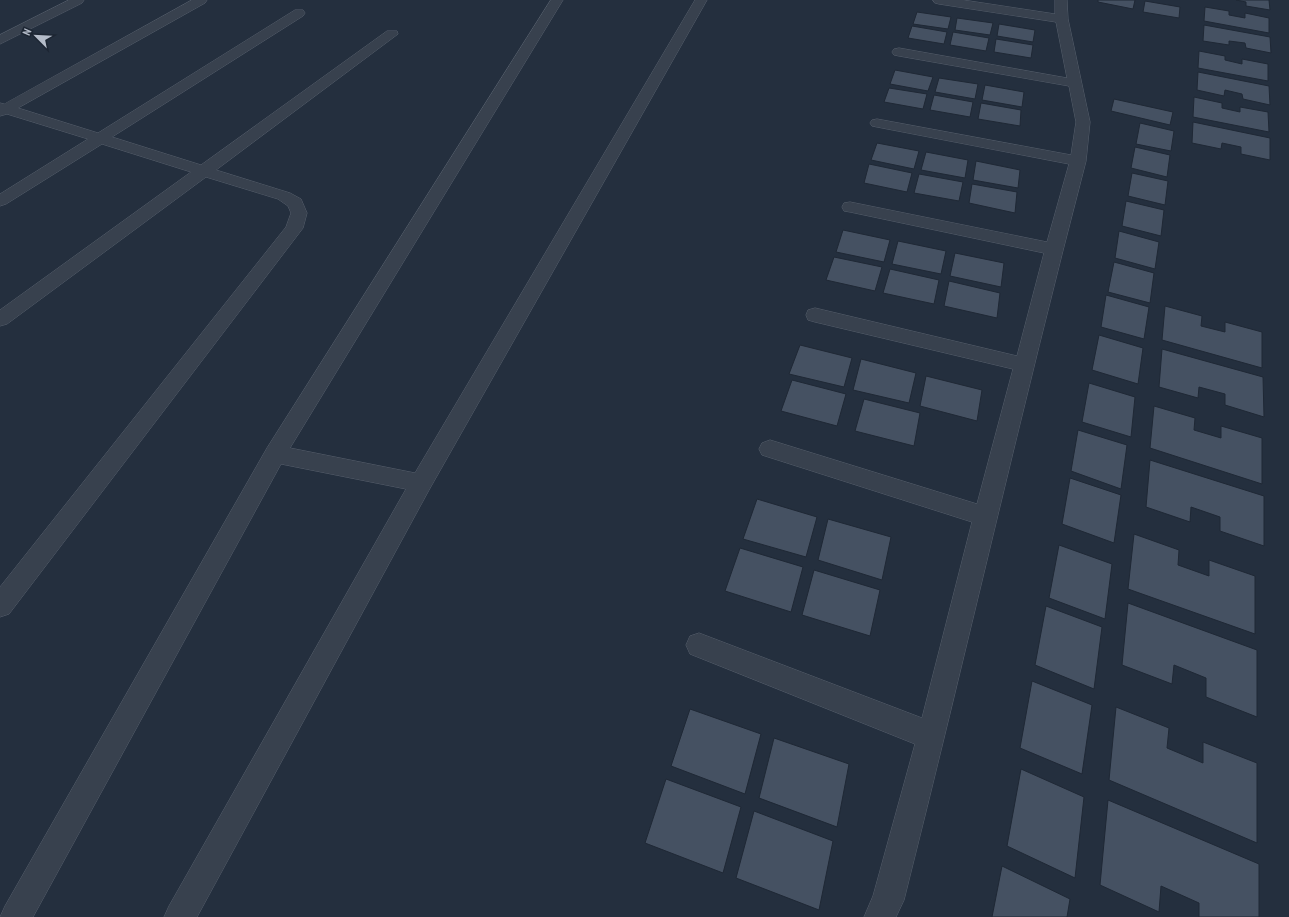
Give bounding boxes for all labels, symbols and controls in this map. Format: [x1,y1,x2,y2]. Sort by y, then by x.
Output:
north arrow [16,16,56,56]
text: N [19,26,34,37]

